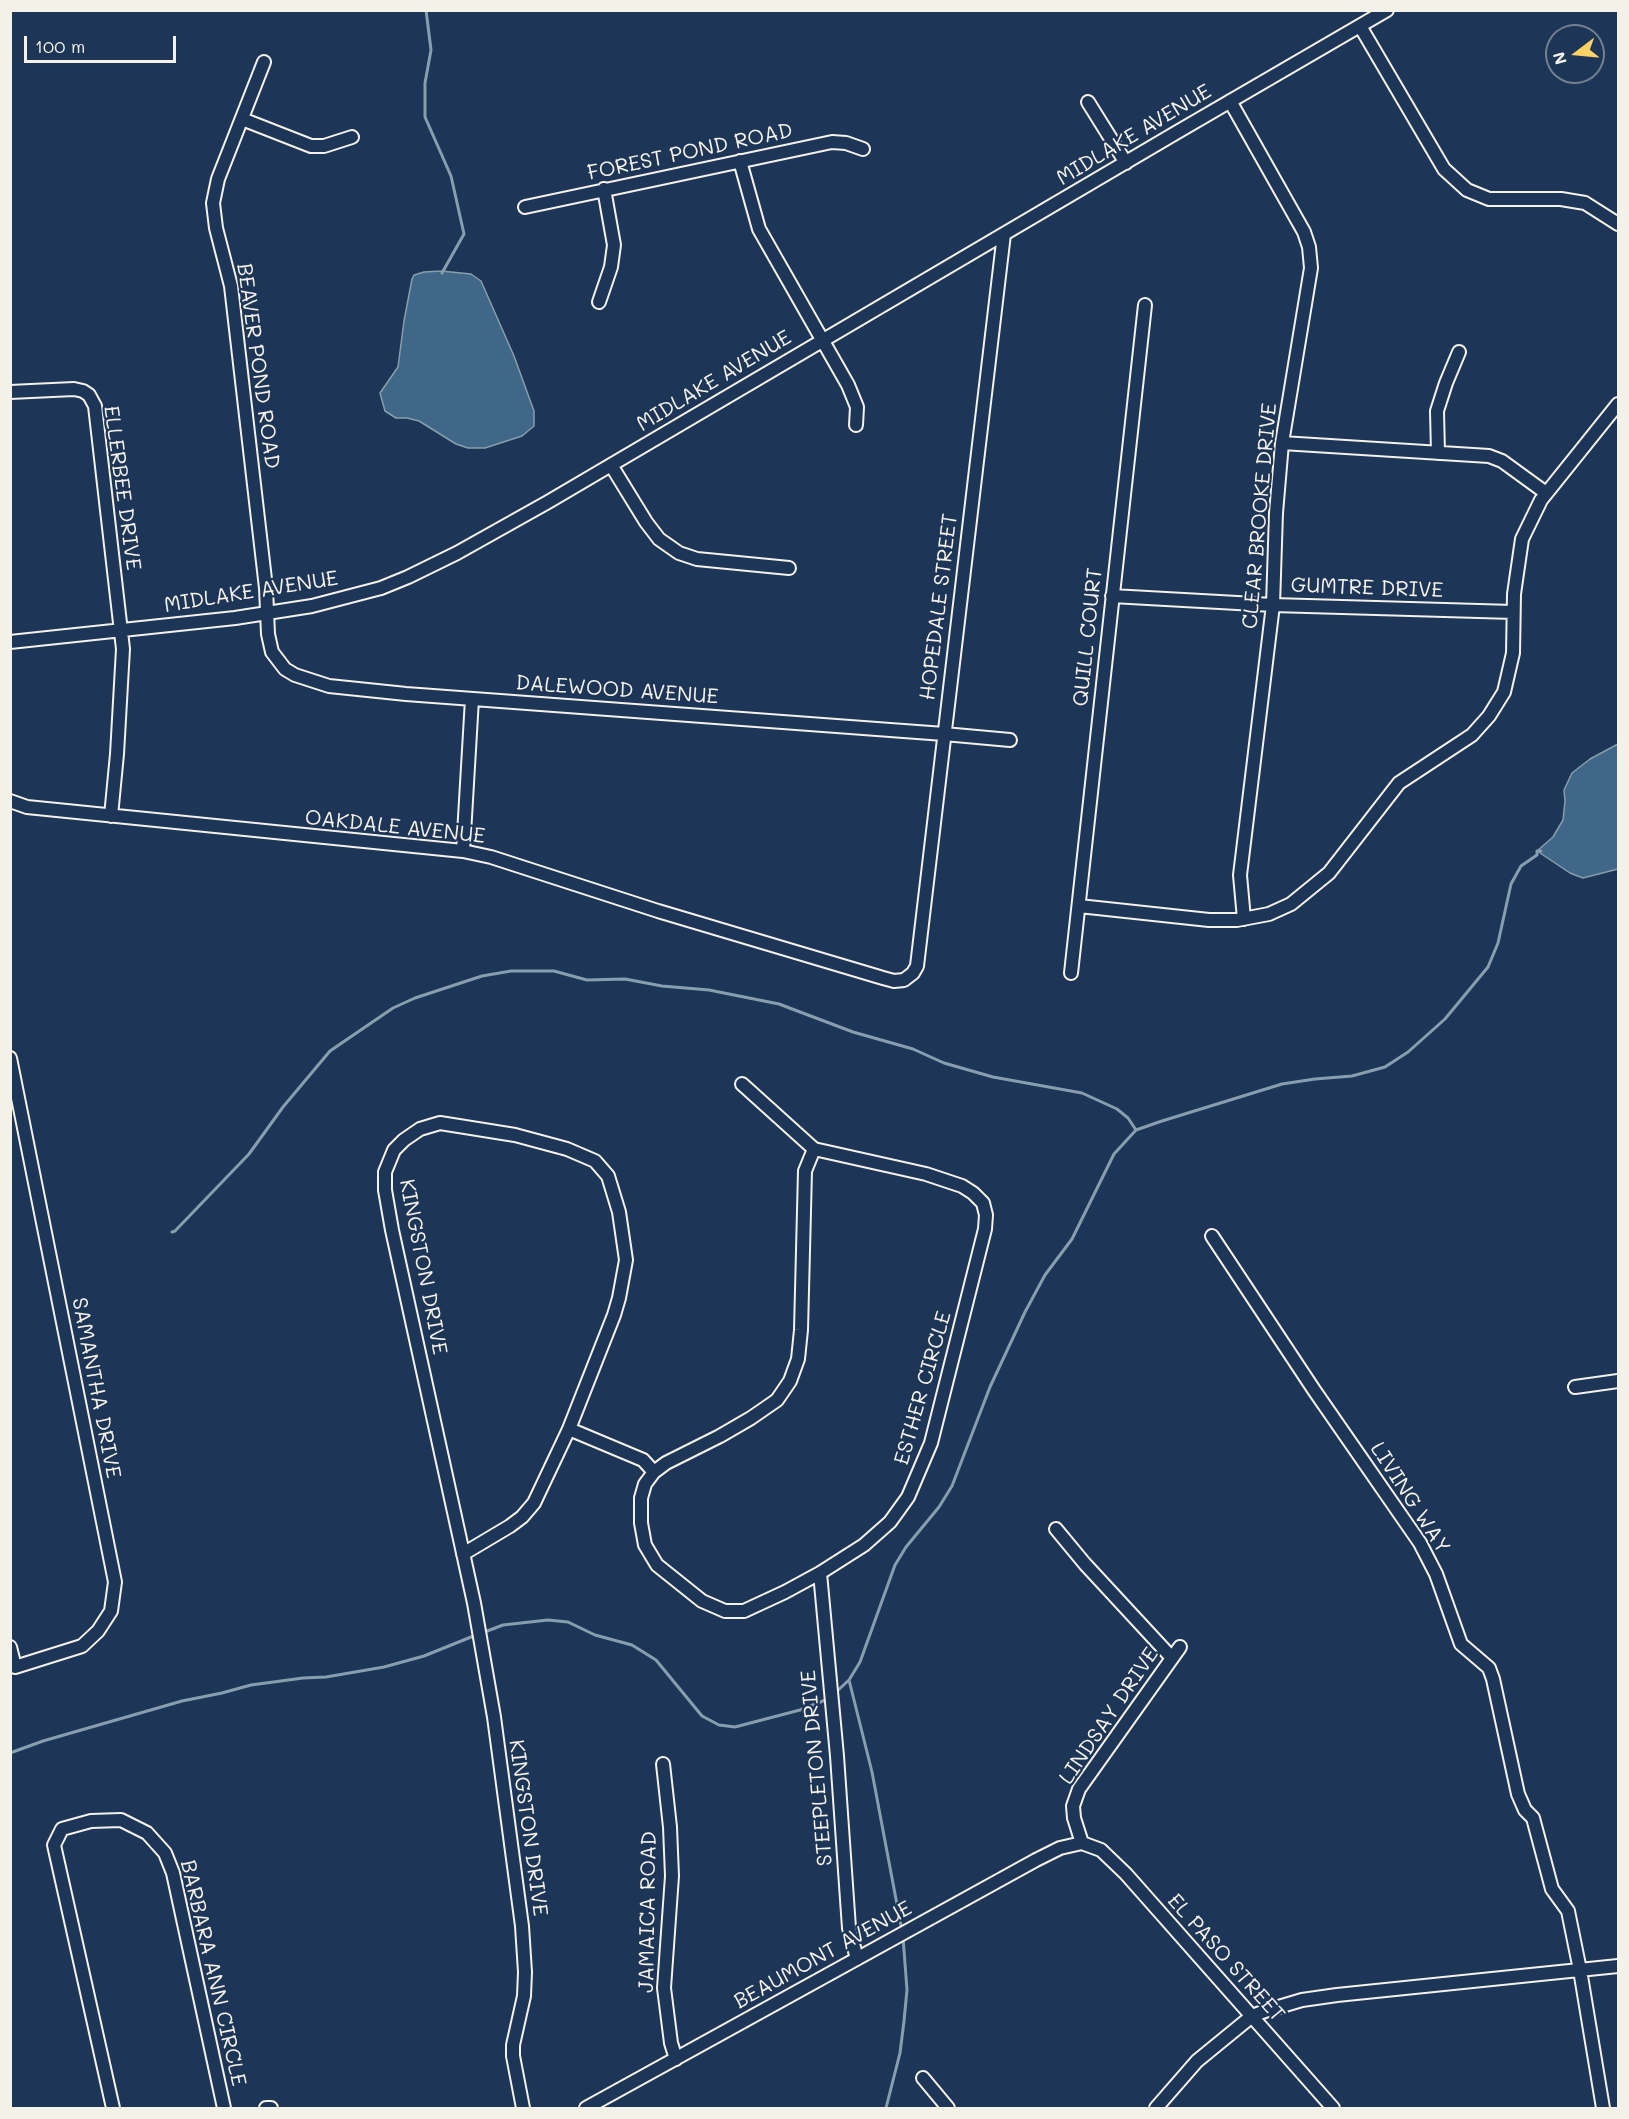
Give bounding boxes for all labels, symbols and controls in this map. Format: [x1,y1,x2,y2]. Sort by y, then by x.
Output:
scale bar [27,24,178,62]
north arrow [1545,24,1605,84]
text: 100 m [35,34,85,58]
text: N [1547,50,1571,67]
street label: MIDLAKE AVENUE [1052,79,1216,191]
street label: FOREST POND ROAD [585,118,795,186]
street label: BEAVER POND ROAD [231,262,285,470]
street label: MIDLAKE AVENUE [632,325,796,437]
street label: CLEAR BROOKE DRIVE [1238,402,1282,630]
street label: ELLERBEE DRIVE [98,404,146,572]
street label: HOPEDALE STREET [915,512,963,702]
street label: MIDLAKE AVENUE [162,566,340,618]
street label: QUILL COURT [1068,566,1108,708]
street label: GUMTRE DRIVE [1290,573,1444,603]
street label: DALEWOOD AVENUE [515,670,719,710]
street label: OAKDALE AVENUE [304,805,486,849]
street label: KINGSTON DRIVE [394,1177,452,1357]
street label: SAMANTHA DRIVE [66,1295,126,1481]
street label: ESTHER CIRCLE [889,1308,957,1468]
street label: LIVING WAY [1365,1438,1455,1558]
street label: LINDSAY DRIVE [1054,1643,1164,1789]
street label: STEEPLETON DRIVE [796,1669,838,1867]
street label: KINGSTON DRIVE [503,1738,553,1918]
street label: JAMAICA ROAD [634,1831,662,1993]
street label: BARBARA ANN CIRCLE [175,1857,251,2089]
street label: EL PASO STREET [1162,1889,1290,2027]
street label: BEAUMONT AVENUE [730,1896,916,2014]

